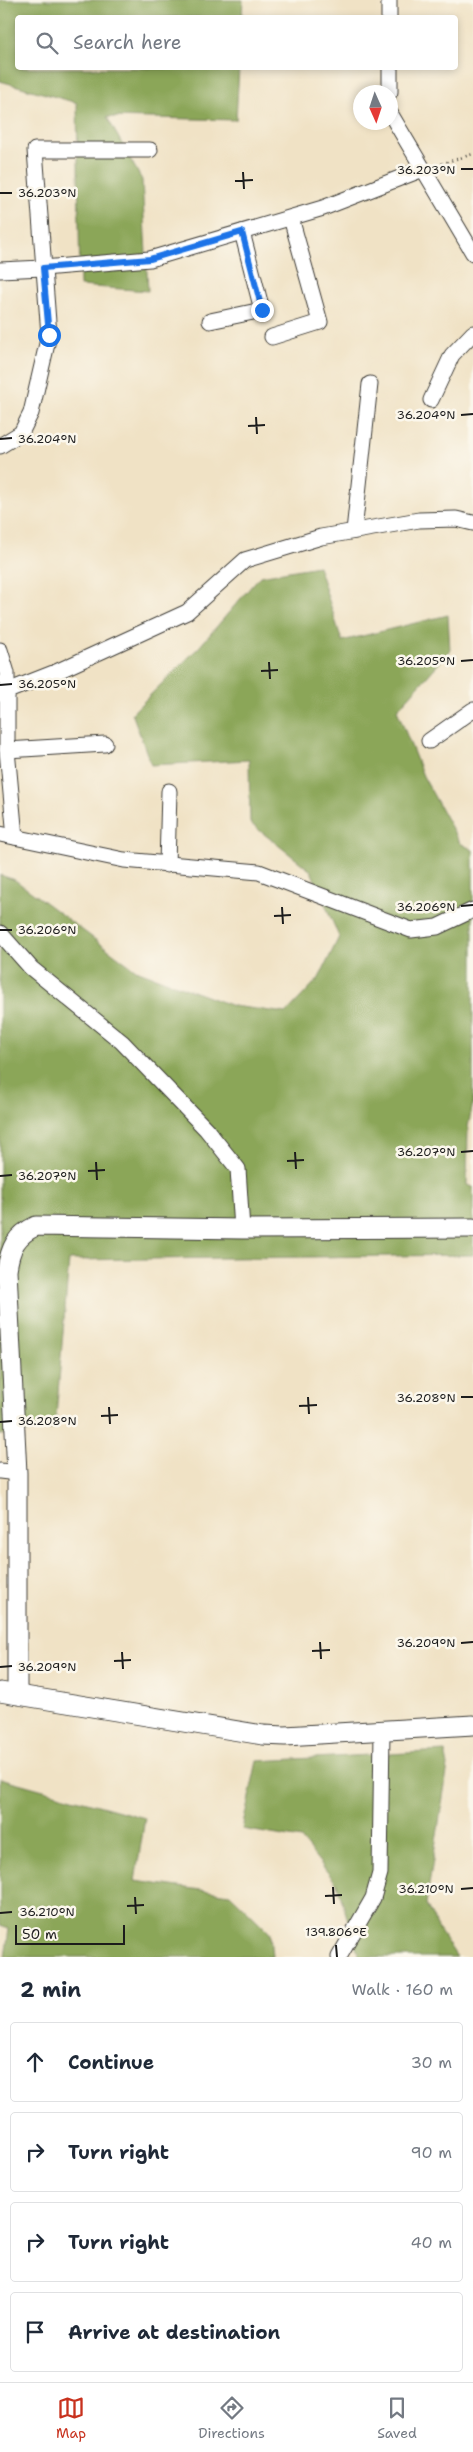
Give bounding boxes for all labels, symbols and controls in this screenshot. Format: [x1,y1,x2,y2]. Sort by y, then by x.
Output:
search box [15,15,458,70]
icon: search [33,29,61,57]
text: Search here [73,30,182,55]
north arrow [353,85,398,130]
text: 36.203°N [397,162,455,178]
text: 36.203°N [18,185,76,201]
route end [251,299,274,322]
route start [38,324,61,347]
text: 36.204°N [397,407,455,423]
text: 36.204°N [18,431,76,447]
text: 36.205°N [397,653,455,669]
text: 36.205°N [18,676,76,692]
text: 36.206°N [396,899,456,915]
text: 36.206°N [17,922,77,938]
text: 36.207°N [397,1144,455,1160]
text: 36.207°N [18,1168,76,1184]
text: 36.208°N [396,1390,456,1406]
text: 36.208°N [17,1413,77,1429]
text: 36.209°N [397,1635,455,1651]
text: 36.209°N [18,1659,76,1675]
text: 36.210°N [398,1881,454,1897]
text: 36.210°N [19,1904,75,1920]
scale bar [15,1922,125,1945]
text: 139.806°E [305,1924,367,1940]
text: 50 m [22,1925,57,1943]
text: 2 min [20,1976,81,2004]
text: Walk · 160 m [352,1979,453,2000]
icon: ahead [21,2048,49,2076]
text: Continue [68,2050,154,2075]
text: 30 m [411,2052,452,2073]
icon: right [21,2138,49,2166]
text: Turn right [68,2140,169,2165]
text: 90 m [411,2142,452,2163]
icon: right [21,2228,49,2256]
text: Turn right [68,2230,169,2255]
text: 40 m [410,2232,452,2253]
icon: arrive [21,2318,49,2346]
text: Arrive at destination [68,2320,280,2345]
tab: Map [56,2394,86,2442]
tab: Directions [198,2394,265,2442]
tab: Saved [377,2394,417,2442]

